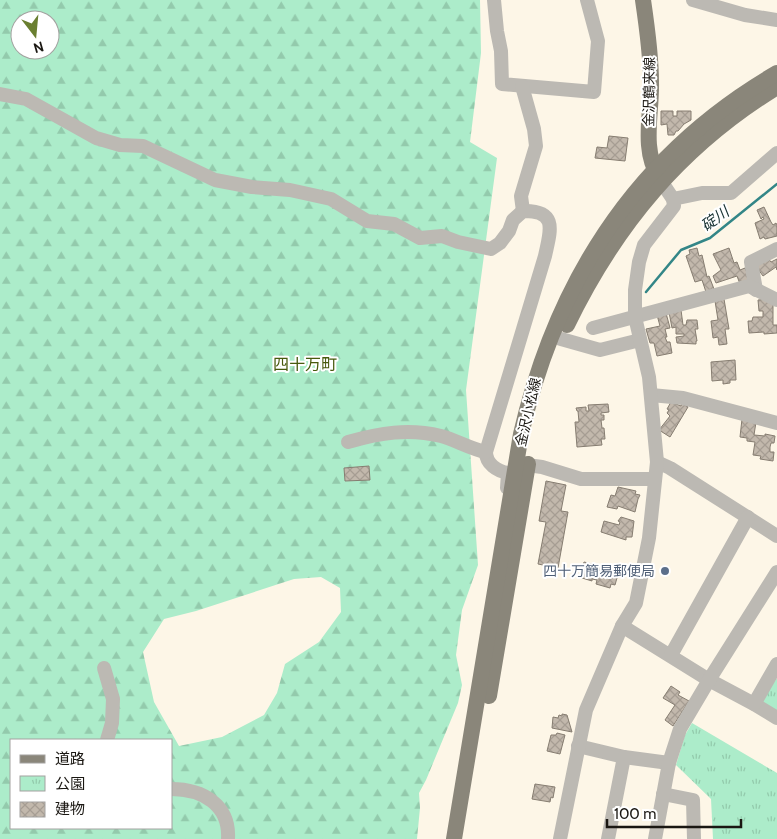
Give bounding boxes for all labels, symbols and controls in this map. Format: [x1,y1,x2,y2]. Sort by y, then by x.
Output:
north arrow [10,10,60,60]
text: N [31,37,46,58]
street label: 金沢鶴来線 [639,57,659,127]
water label: 碇川 [698,202,734,235]
district label: 四十万町 [273,355,337,374]
street label: 金沢小松線 [511,376,545,448]
place label: 四十万簡易郵便局 [543,562,655,580]
marker: 四十万簡易郵便局 [659,565,671,577]
legend [10,739,172,829]
text: 道路 [55,750,85,768]
text: 公園 [55,775,85,793]
scale bar [607,796,741,828]
text: 建物 [55,800,85,818]
text: 100 m [614,805,656,823]

